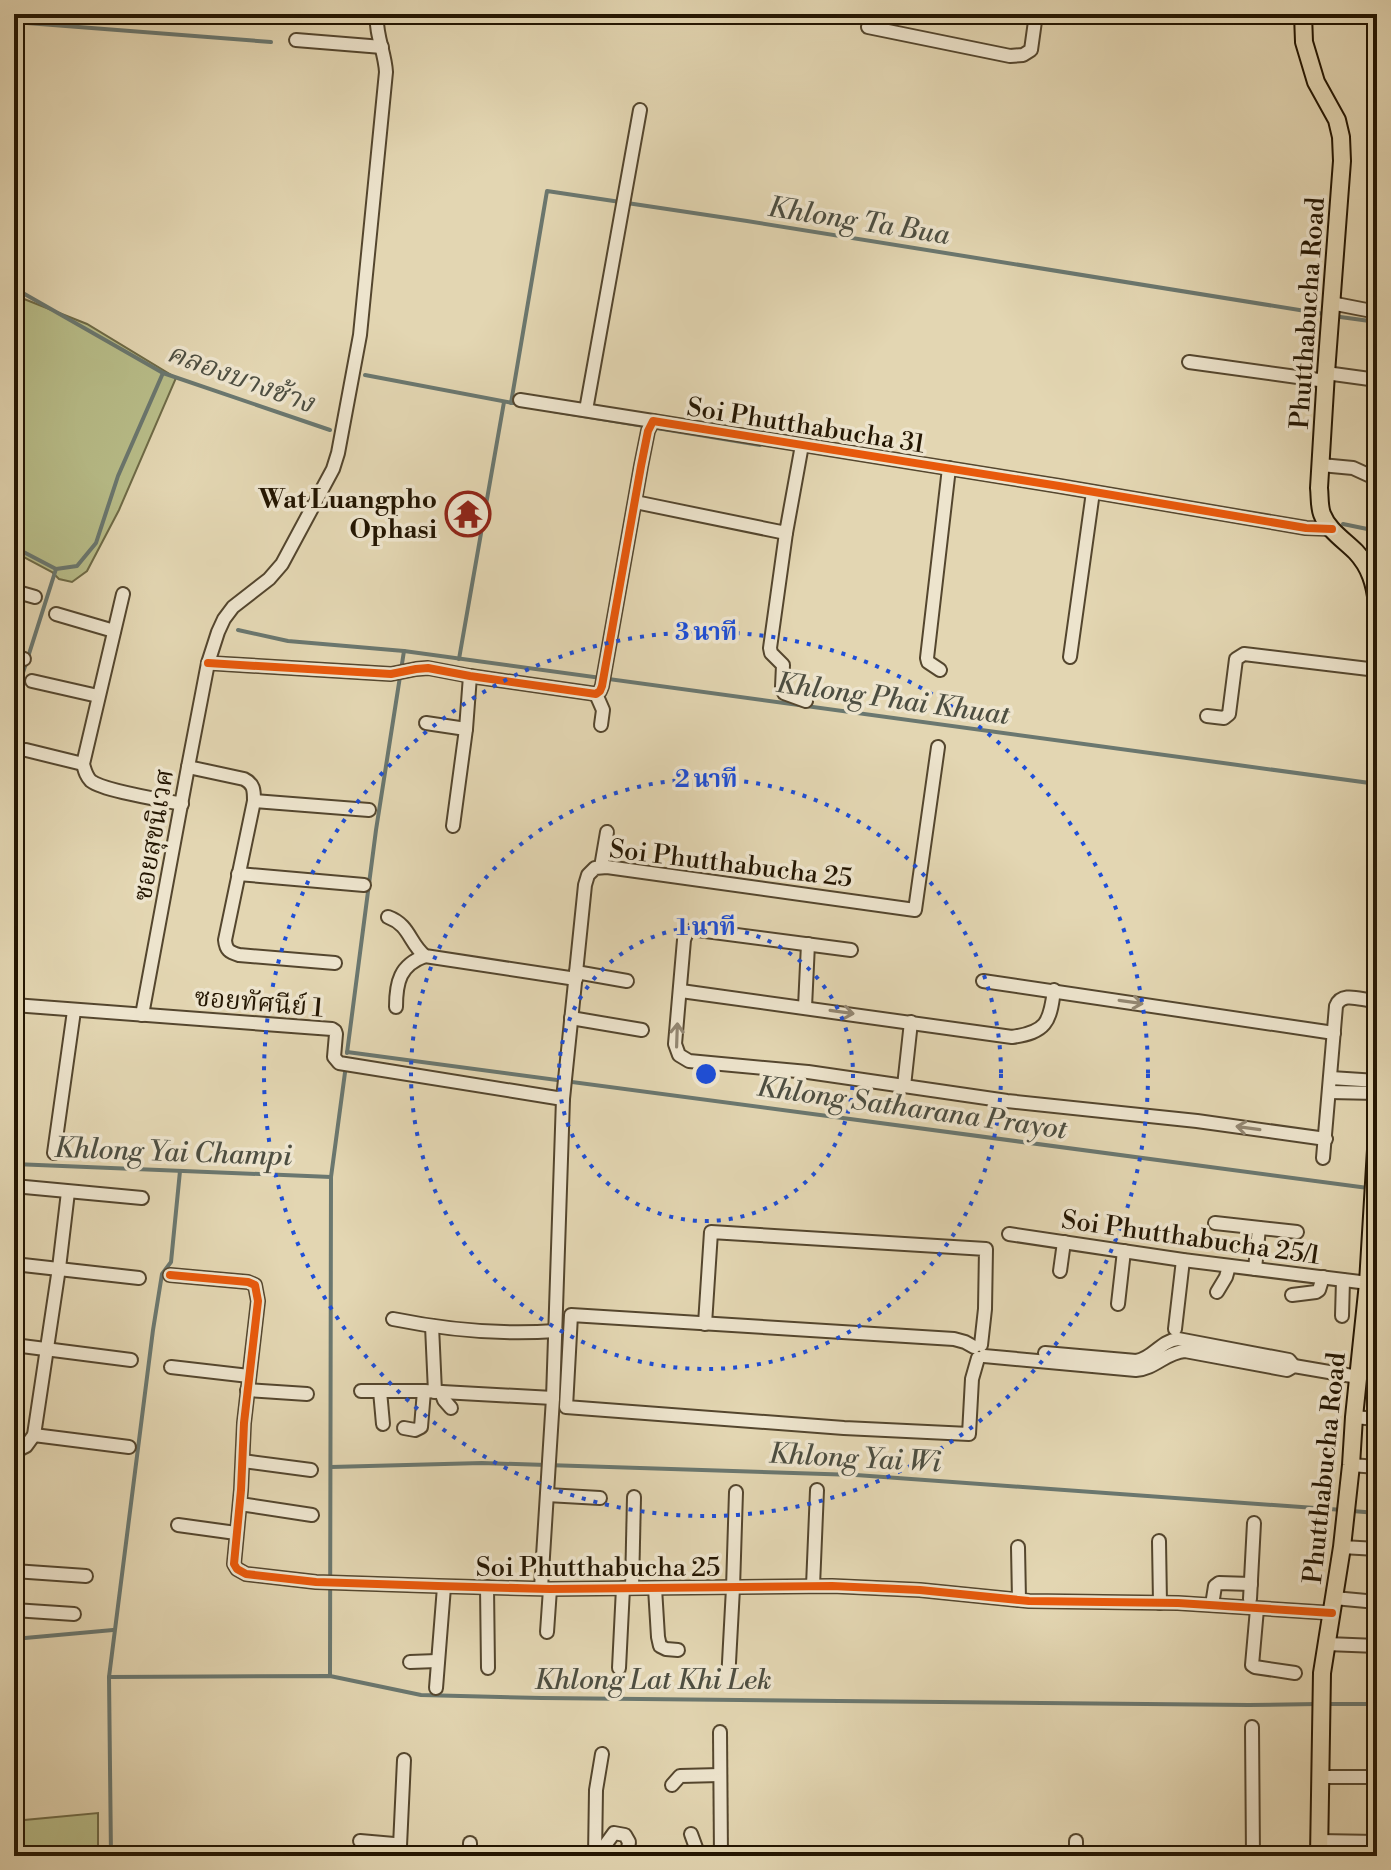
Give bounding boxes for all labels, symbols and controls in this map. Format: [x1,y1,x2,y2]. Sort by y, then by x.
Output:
water label: Khlong Ta Bua [765,190,953,253]
street label: Phutthabucha Road [1284,196,1332,430]
water label: คลองบางช้าง [162,336,320,422]
street label: Soi Phutthabucha 31 [685,391,927,461]
place label: Wat Luangpho Ophasi [258,484,437,546]
temple icon: Wat Luangpho Ophasi [444,490,492,538]
text: 3 นาที [675,618,737,648]
water label: Khlong Phai Khuat [774,666,1013,733]
text: 2 นาที [675,765,737,795]
street label: ซอยสุขนิเวศ [127,767,182,904]
street label: Soi Phutthabucha 25 [608,833,854,895]
text: 1 นาที [676,913,736,943]
street label: ซอยทัศนีย์ 1 [193,980,325,1025]
one-way arrow [1118,995,1144,1010]
one-way arrow [829,1005,854,1020]
one-way arrow [670,1022,685,1049]
centre of rings [692,1060,720,1088]
water label: Khlong Satharana Prayot [754,1069,1070,1148]
one-way arrow [1236,1120,1261,1135]
water label: Khlong Yai Champi [53,1131,293,1174]
street label: Soi Phutthabucha 25/1 [1059,1204,1322,1272]
street label: Phutthabucha Road [1297,1351,1353,1585]
water label: Khlong Yai Wi [768,1436,942,1481]
street label: Soi Phutthabucha 25 [476,1552,720,1584]
water label: Khlong Lat Khi Lek [534,1663,772,1698]

